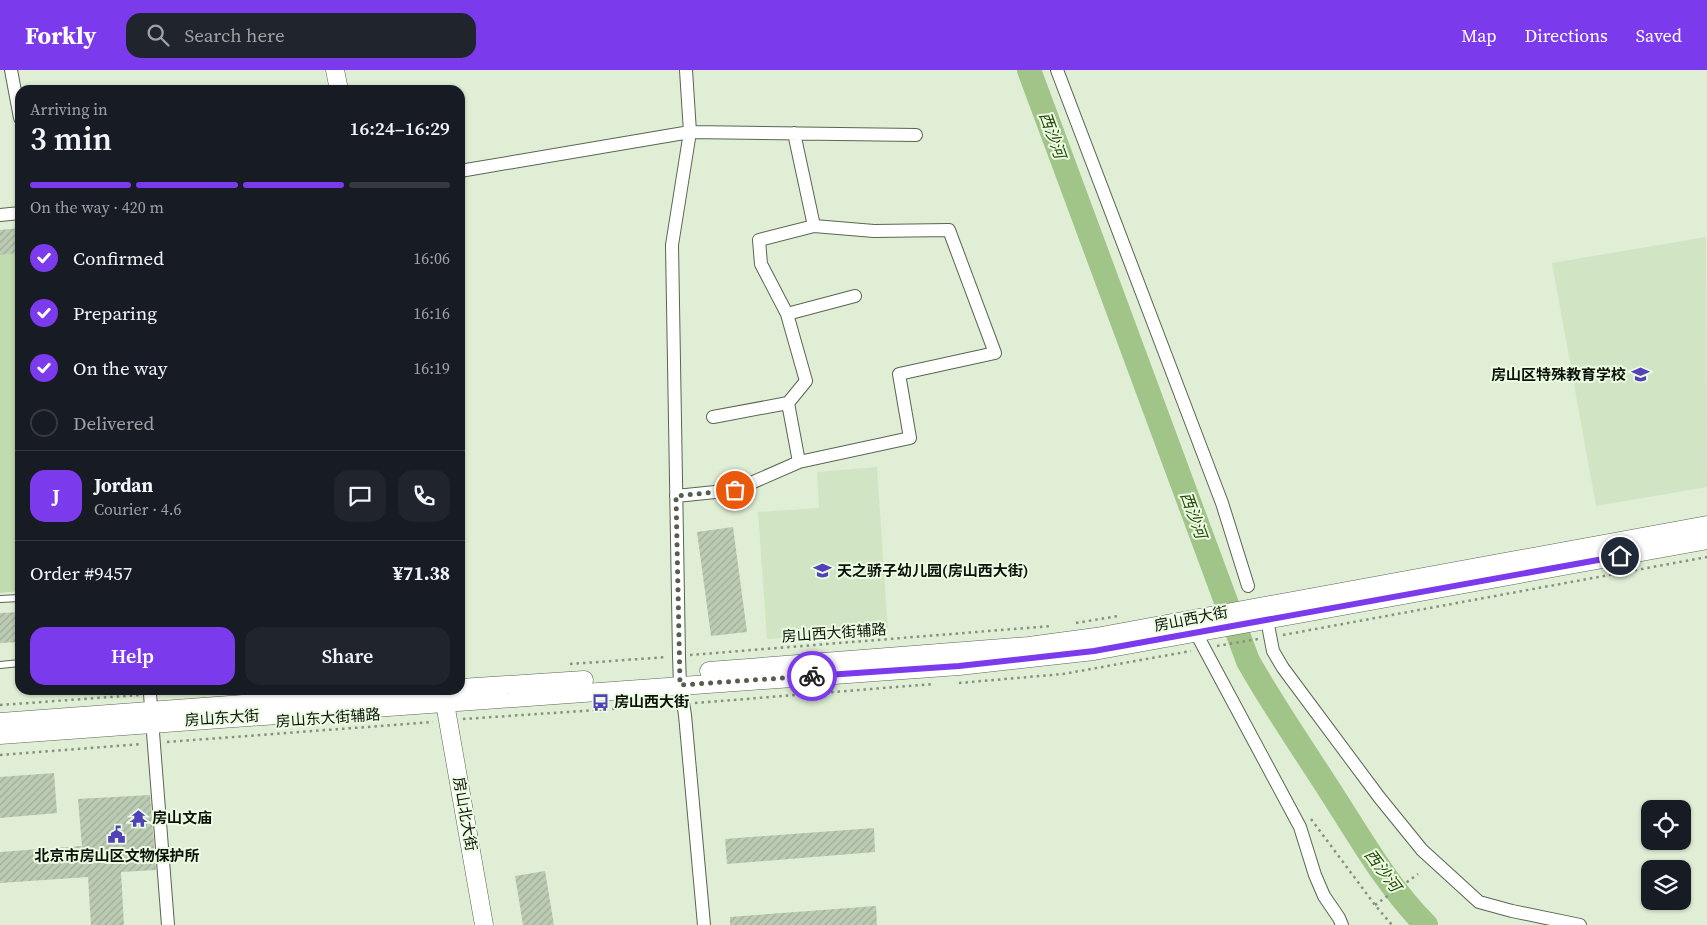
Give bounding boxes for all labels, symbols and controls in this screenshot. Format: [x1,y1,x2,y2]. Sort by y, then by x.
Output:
search box [126,13,476,58]
text: Forkly [25,19,96,52]
icon: search [144,21,172,49]
text: Search here [184,22,285,48]
text: Map [1461,23,1497,48]
text: Directions [1525,23,1608,48]
text: Saved [1636,23,1682,48]
text: Arriving in [30,98,108,120]
water label: 西沙河 [1034,109,1073,164]
text: 16:24–16:29 [350,115,450,141]
text: 3 min [30,117,112,161]
text: On the way · 420 m [30,196,164,218]
icon: check [30,244,58,272]
text: Confirmed [73,245,164,271]
text: 16:06 [413,247,450,269]
icon: check [30,299,58,327]
text: Preparing [73,300,157,326]
text: 16:16 [413,302,450,324]
icon: check [30,354,58,382]
text: On the way [73,355,168,381]
text: 16:19 [413,357,450,379]
place label: 房山区特殊教育学校 [1491,364,1626,385]
school or university icon: 房山区特殊教育学校 [1630,365,1650,385]
text: Delivered [73,410,154,436]
pin [714,469,756,511]
button: chat [334,470,386,522]
button: phone [398,470,450,522]
text: Jordan [94,472,153,498]
icon: bag [721,476,749,504]
text: J [52,483,60,509]
water label: 西沙河 [1175,489,1214,544]
text: Courier · 4.6 [94,498,182,520]
pin [1599,535,1641,577]
icon: home [1606,542,1634,570]
text: Order #9457 [30,560,132,586]
text: ¥71.38 [393,560,450,586]
place label: 天之骄子幼儿园(房山西大街) [837,560,1028,581]
school or university icon: 天之骄子幼儿园(房山西大街) [813,561,833,581]
street label: 房山西大街 [1152,601,1230,636]
street label: 房山西大街辅路 [781,618,887,647]
button: Help [30,627,235,685]
button: Share [245,627,450,685]
courier [787,651,837,701]
icon: bike [798,662,826,690]
place label: 房山西大街 [614,691,689,712]
bus stop icon: 房山西大街 [590,692,610,712]
street label: 房山东大街辅路 [275,703,381,732]
street label: 房山东大街 [184,704,260,731]
street label: 房山北大街 [449,775,482,853]
map controls [1641,800,1691,910]
button: locate [1641,800,1691,850]
place label: 房山文庙 [152,807,212,828]
temple icon: 房山文庙 [128,808,148,828]
public building icon: 北京市房山区文物保护所 [107,825,127,845]
water label: 西沙河 [1360,844,1408,898]
place label: 北京市房山区文物保护所 [34,845,200,866]
button: layers [1641,860,1691,910]

